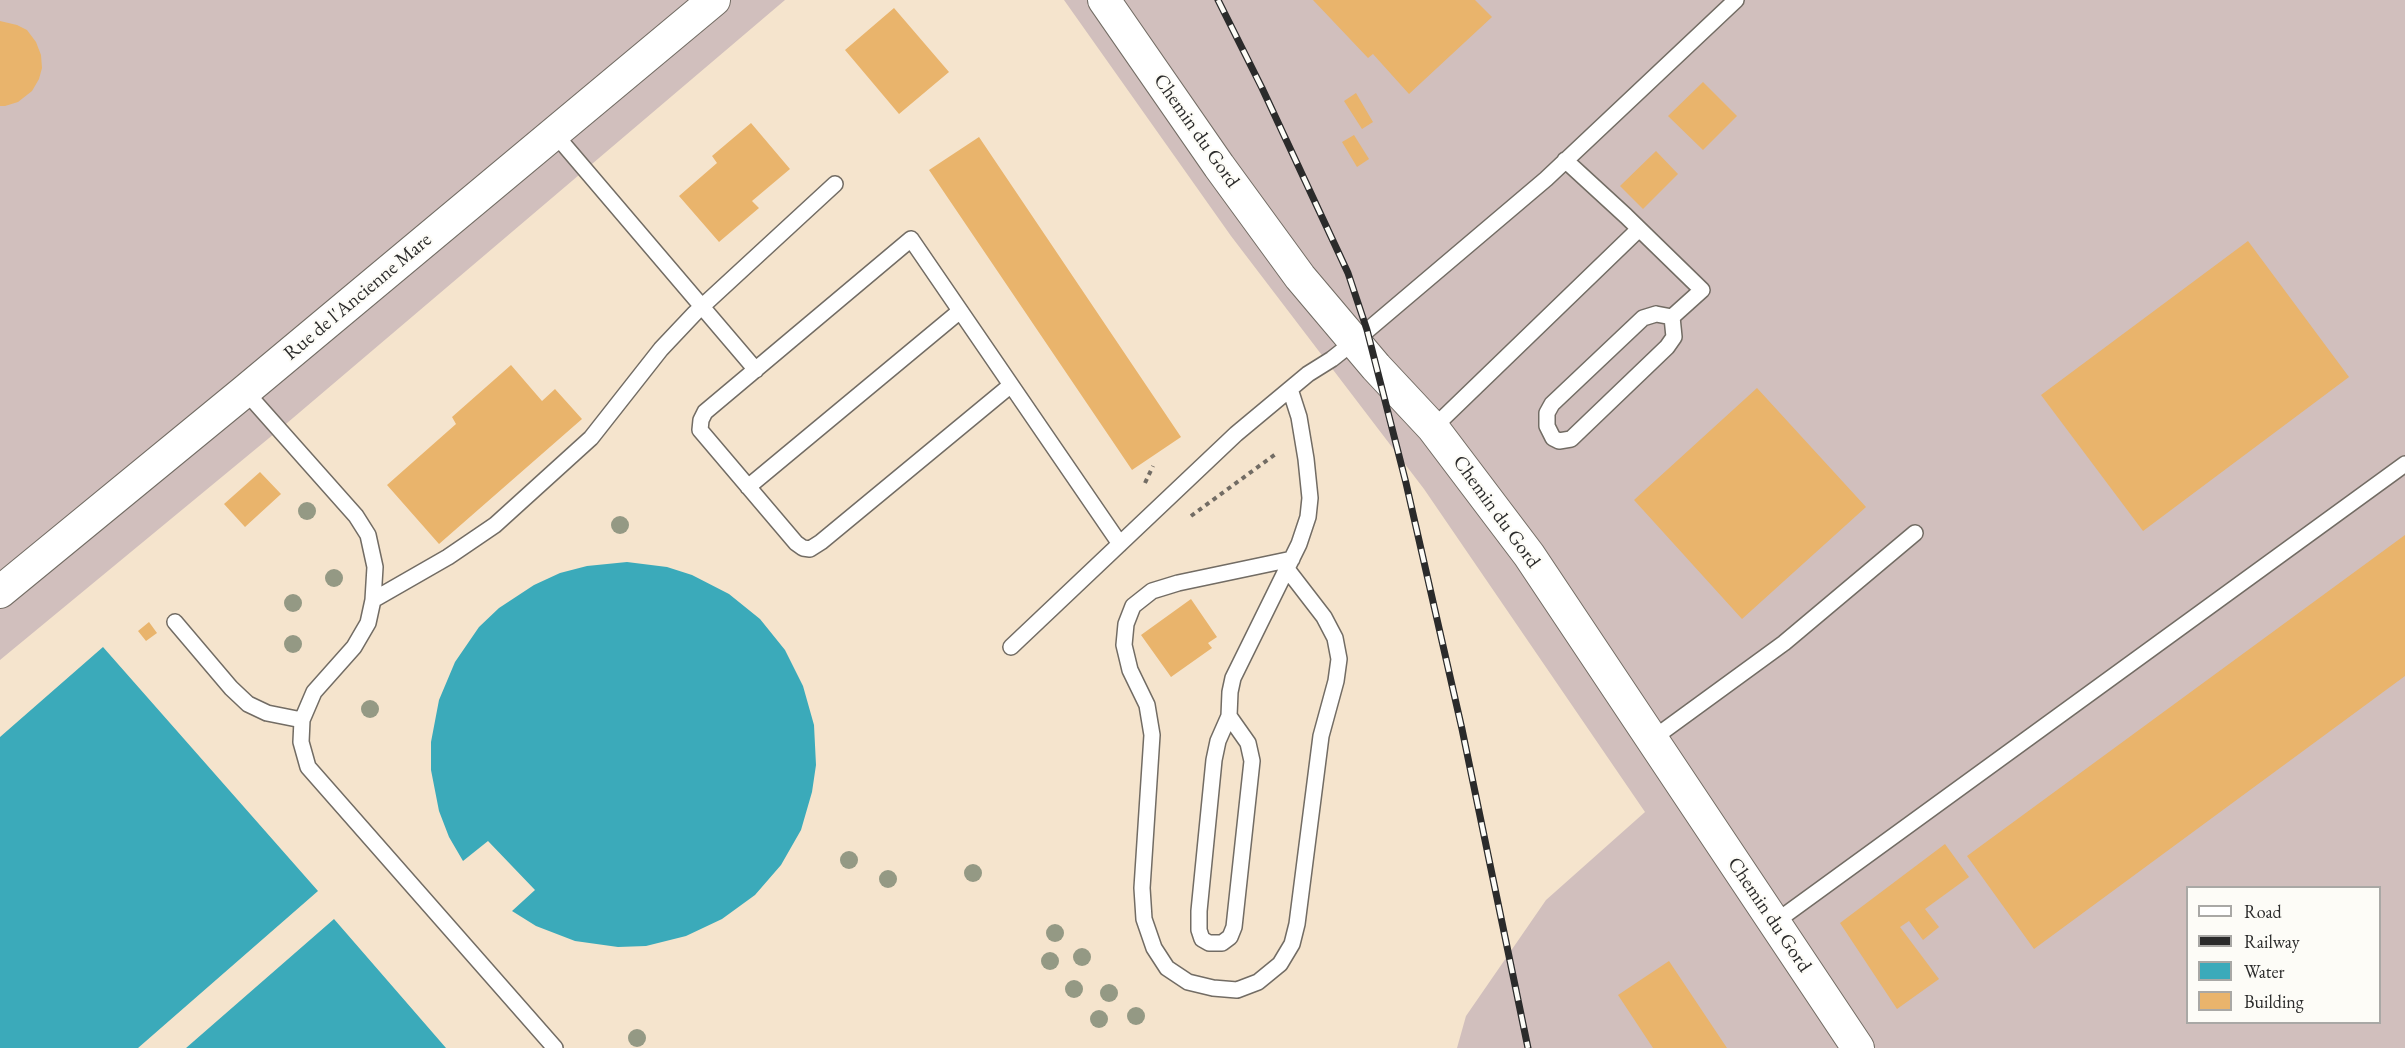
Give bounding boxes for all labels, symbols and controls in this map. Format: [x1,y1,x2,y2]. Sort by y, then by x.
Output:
street label: Chemin du Gord [1148,70,1244,192]
street label: Rue de l'Ancienne Mare [279,228,437,366]
street label: Chemin du Gord [1447,451,1545,573]
street label: Chemin du Gord [1722,853,1816,977]
legend [2186,886,2381,1024]
text: Road [2244,900,2282,923]
text: Railway [2244,930,2300,953]
text: Water [2244,960,2285,983]
text: Building [2244,990,2304,1013]

